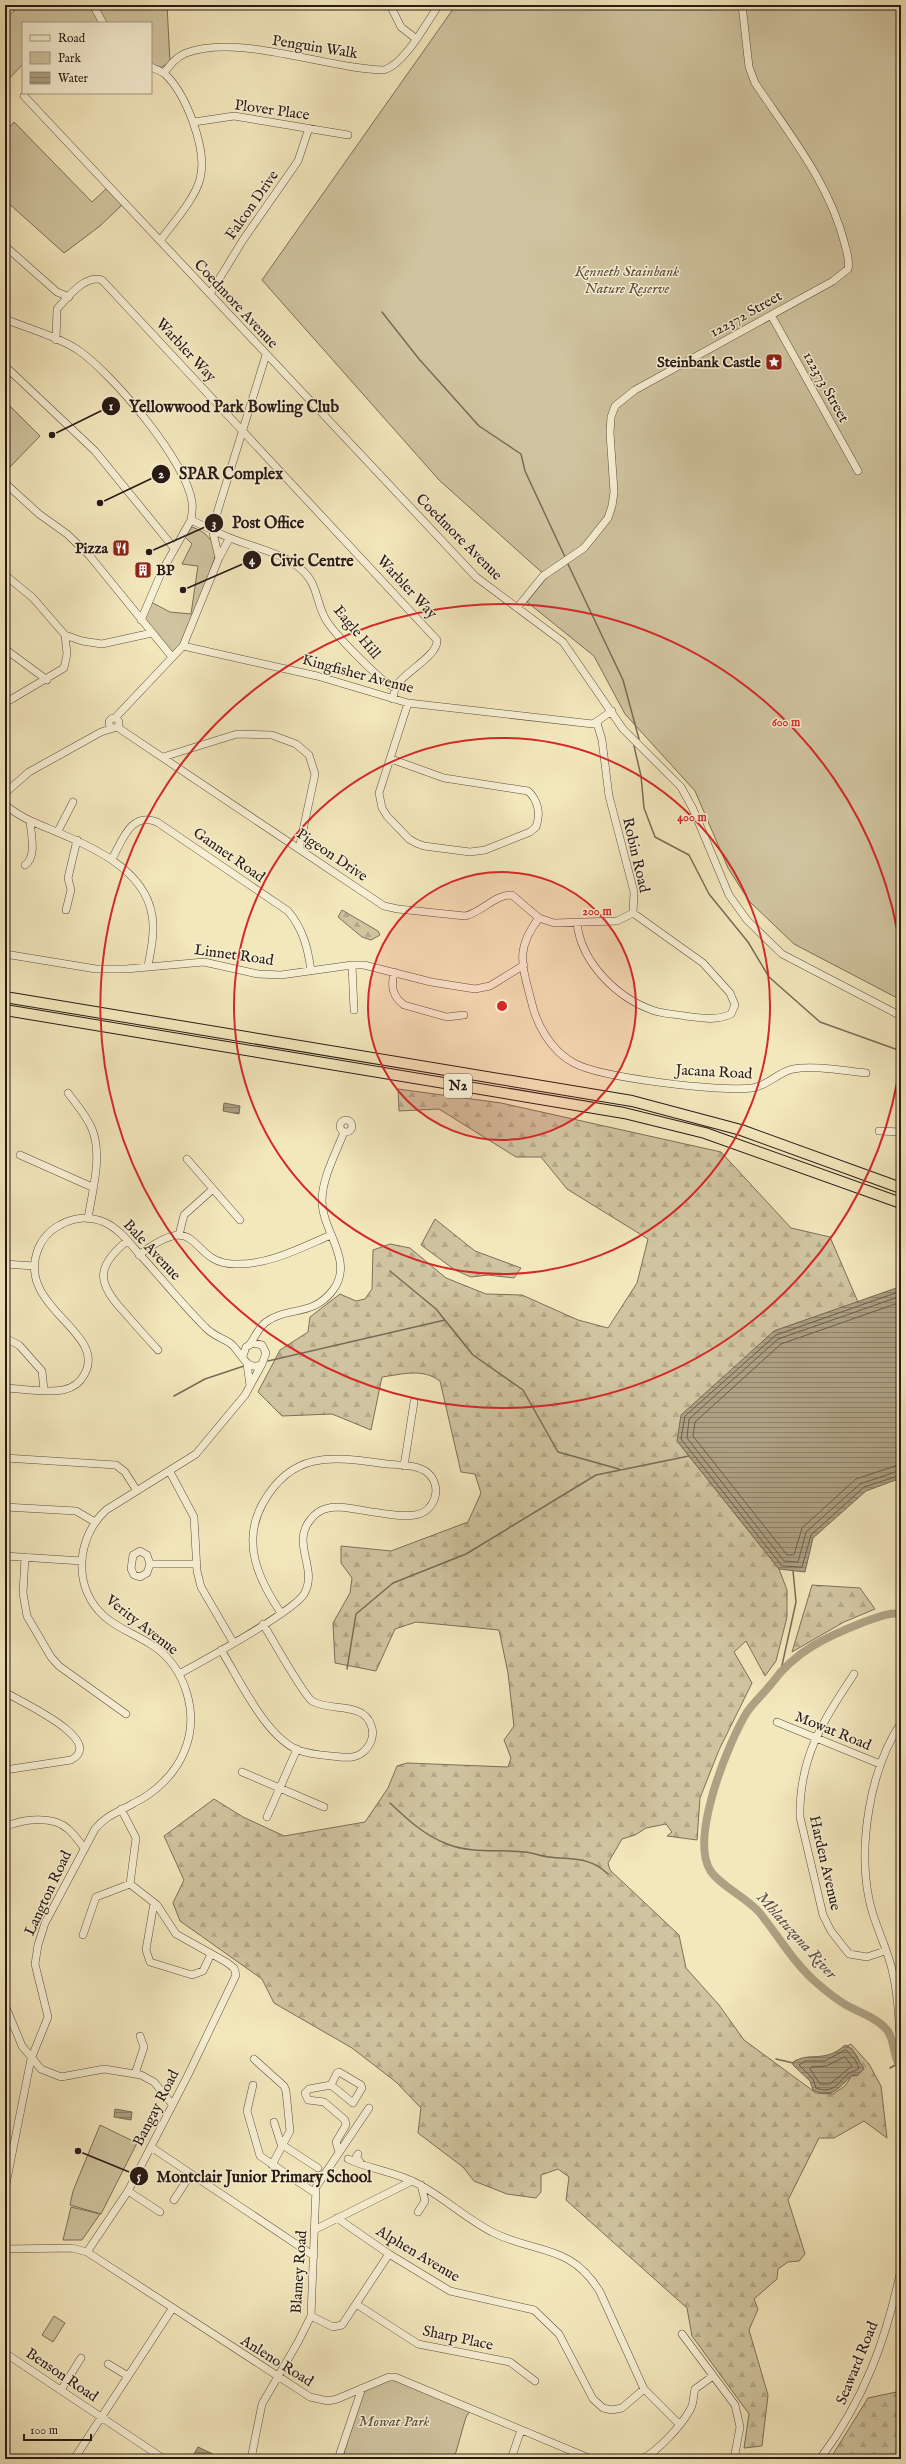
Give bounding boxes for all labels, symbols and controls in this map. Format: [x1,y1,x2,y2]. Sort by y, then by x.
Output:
legend [22,22,152,94]
text: Road [58,31,86,46]
street label: Penguin Walk [271,31,360,63]
text: Park [58,51,81,66]
text: Water [58,71,89,86]
street label: Plover Place [233,95,311,125]
street label: Falcon Drive [221,166,283,243]
street label: Coedmore Avenue [190,256,282,353]
park label: Kenneth Stainbank Nature Reserve [574,262,679,298]
street label: 122372 Street [706,286,786,342]
street label: Warbler Way [152,314,221,386]
street label: 122373 Street [799,348,853,426]
place icon: Steinbank Castle [764,352,784,372]
place label: Steinbank Castle [657,353,761,372]
callout: Yellowwood Park Bowling Club [101,392,347,420]
text: Yellowwood Park Bowling Club [129,398,339,418]
text: 1 [109,399,114,414]
callout: SPAR Complex [151,460,291,488]
text: SPAR Complex [179,465,283,485]
text: 2 [158,467,164,482]
street label: Coedmore Avenue [412,490,506,584]
callout: Post Office [204,509,312,537]
text: Post Office [232,514,305,534]
text: 3 [212,516,216,531]
restaurant icon: Pizza [111,538,131,558]
place label: Pizza [75,539,109,558]
callout: Civic Centre [242,546,361,574]
street label: Warbler Way [373,551,442,623]
text: Civic Centre [270,552,354,572]
text: 4 [249,553,256,568]
building icon: BP [133,560,153,580]
place label: BP [156,561,175,580]
street label: Eagle Hill [329,601,386,663]
street label: Kingfisher Avenue [300,650,416,698]
text: 600 m [772,715,801,730]
text: 400 m [677,810,708,825]
street label: Robin Road [618,816,654,895]
street label: Gannet Road [189,823,270,887]
street label: Pigeon Drive [293,824,371,886]
text: 200 m [582,904,612,919]
street label: Linnet Road [193,940,276,970]
centre of rings [495,999,509,1013]
street label: Jacana Road [673,1060,754,1084]
road number: N2 [444,1074,472,1098]
street label: Bale Avenue [119,1216,185,1285]
street label: Verity Avenue [101,1590,182,1659]
street label: Mowat Road [792,1707,875,1755]
street label: Harden Avenue [805,1814,845,1912]
street label: Langton Road [20,1847,76,1939]
water label: Mhlatuzana River [752,1888,842,1985]
street label: Bangay Road [129,2066,184,2149]
callout: Montclair Junior Primary School [129,2162,380,2190]
text: Montclair Junior Primary School [156,2168,372,2188]
text: 5 [137,2169,142,2184]
street label: Alphen Avenue [372,2221,463,2286]
street label: Blamey Road [287,2229,311,2314]
street label: Seaward Road [832,2318,883,2407]
street label: Sharp Place [421,2321,495,2355]
street label: Anleno Road [236,2331,318,2391]
street label: Benson Road [22,2344,103,2407]
park label: Mowat Park [359,2412,429,2431]
scale bar [24,2416,91,2442]
text: 100 m [30,2423,58,2438]

